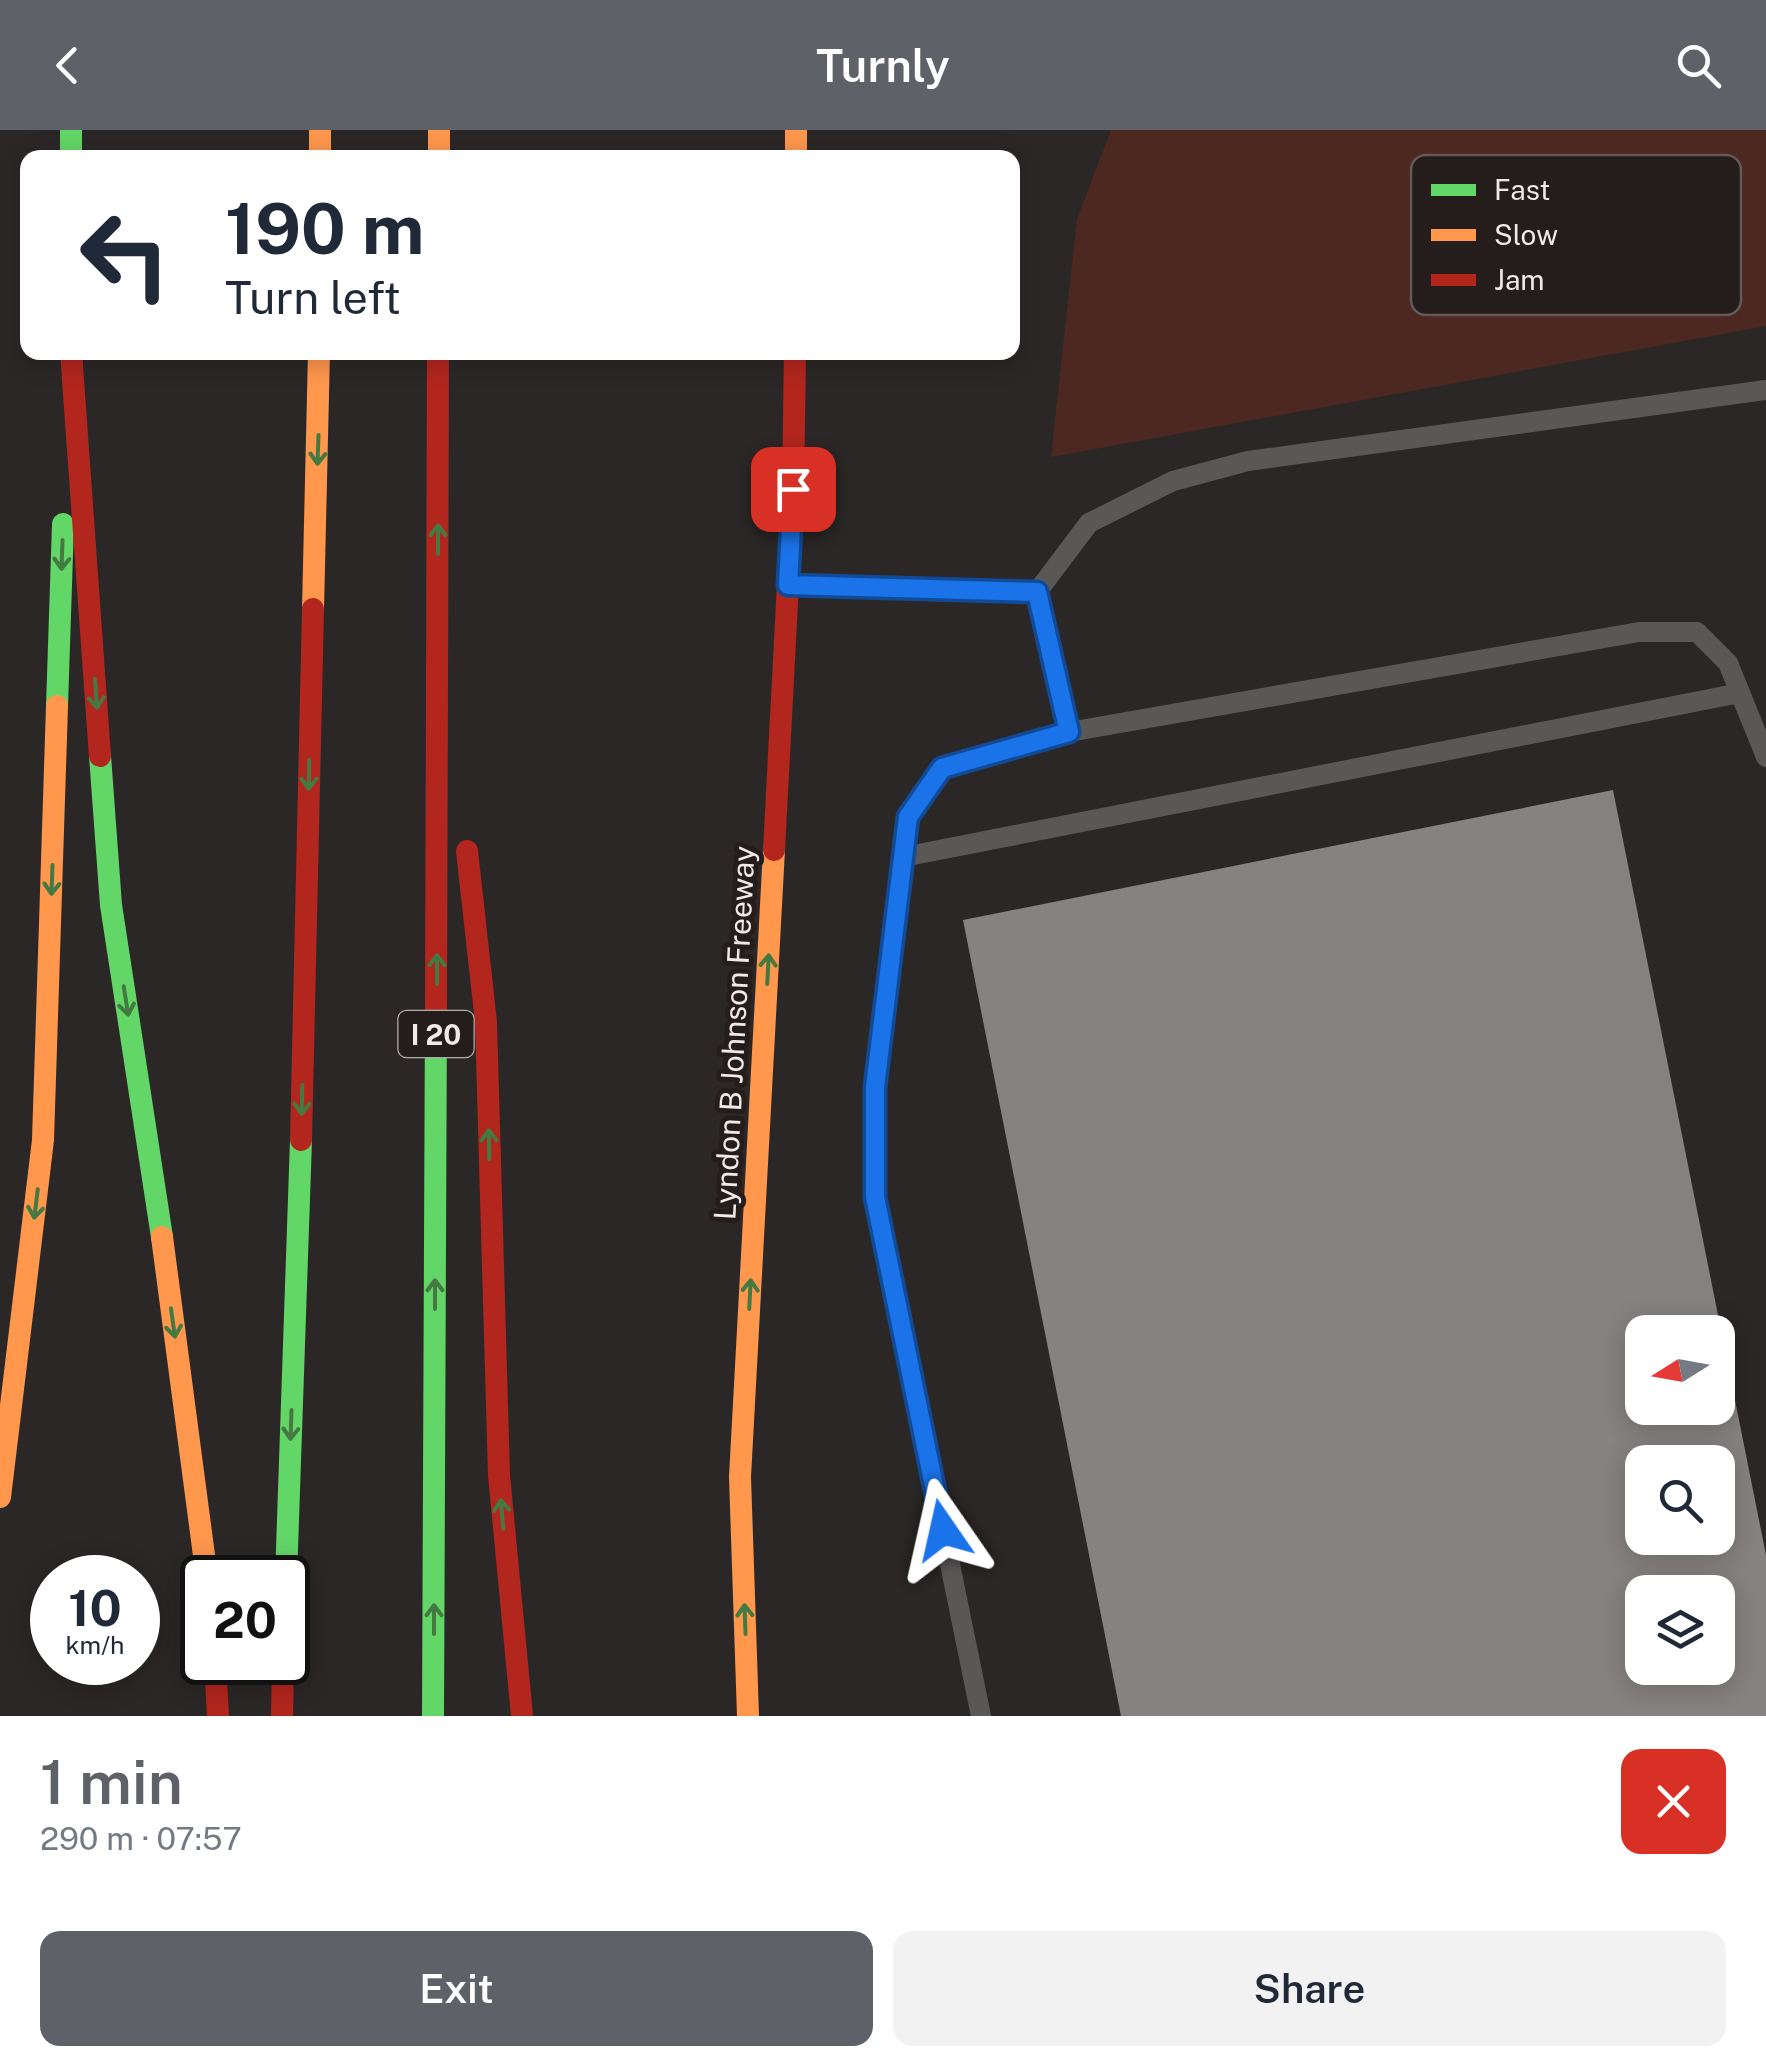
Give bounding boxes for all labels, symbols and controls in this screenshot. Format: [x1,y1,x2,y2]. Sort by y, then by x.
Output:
icon: back [40,38,95,93]
icon: search [1671,38,1726,93]
text: Turnly [816,39,950,92]
legend [1411,155,1741,315]
text: Fast [1494,173,1550,206]
text: 190 m [225,187,424,270]
icon: left [60,190,190,320]
text: Slow [1494,218,1558,251]
text: Jam [1494,263,1545,296]
text: Turn left [225,271,401,324]
one-way arrow [308,433,327,465]
pin [751,447,836,532]
icon: arrive [766,462,821,517]
one-way arrow [428,523,448,556]
one-way arrow [53,538,72,570]
one-way arrow [86,678,105,710]
one-way arrow [299,758,318,790]
street label: Lyndon B Johnson Freeway [706,845,762,1221]
one-way arrow [42,863,61,895]
one-way arrow [428,953,446,986]
one-way arrow [759,954,778,986]
one-way arrow [117,985,135,1017]
road number: I 20 [398,1011,474,1057]
one-way arrow [292,1083,311,1115]
one-way arrow [479,1129,498,1161]
one-way arrow [26,1187,44,1220]
one-way arrow [426,1278,444,1310]
one-way arrow [741,1278,760,1310]
one-way arrow [165,1306,183,1339]
north arrow [1625,1315,1735,1425]
map controls [1625,1315,1735,1685]
one-way arrow [282,1408,301,1440]
button: search [1625,1445,1735,1555]
position arrow [891,1478,995,1582]
one-way arrow [493,1499,512,1531]
speed limit sign: 20 [180,1555,310,1685]
button: layers [1625,1575,1735,1685]
text: 10 [68,1578,122,1637]
one-way arrow [424,1603,444,1636]
one-way arrow [735,1603,754,1635]
text: km/h [66,1630,124,1660]
text: 1 min [40,1747,183,1818]
button: close [1621,1749,1726,1854]
text: 290 m · 07:57 [40,1820,242,1857]
button: Exit [40,1931,873,2046]
button: Share [893,1931,1726,2046]

